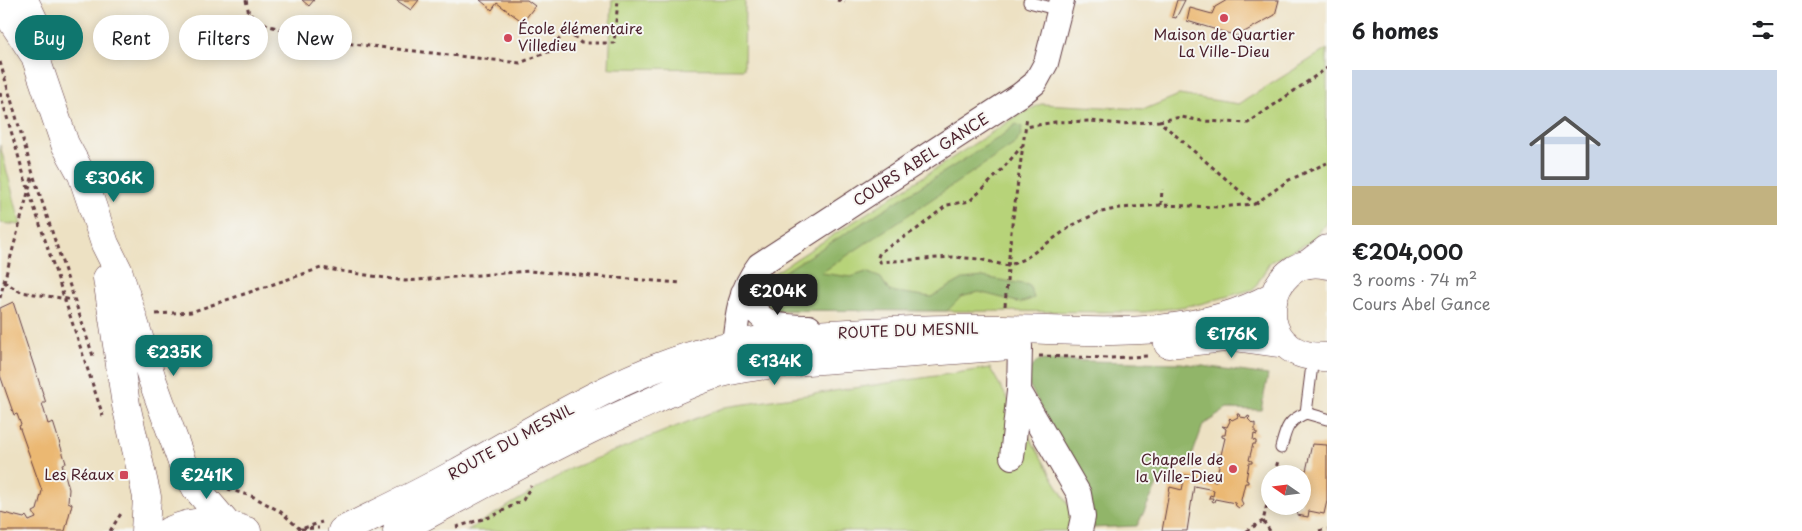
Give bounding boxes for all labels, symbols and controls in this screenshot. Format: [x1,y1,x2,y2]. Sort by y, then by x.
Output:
marker: Maison de Quartier La Ville-Dieu [1218,12,1230,24]
text: 6 homes [1352,14,1438,46]
chip: Buy [15,15,83,60]
chip: Rent [93,15,169,60]
chip: Filters [179,15,268,60]
chip: New [278,15,352,60]
place label: École élémentaire Villedieu [518,16,643,56]
icon: filters [1749,16,1777,44]
place label: Maison de Quartier La Ville-Dieu [1153,22,1295,62]
marker: École élémentaire Villedieu [502,32,514,44]
icon: home [1520,103,1610,193]
street label: COURS ABEL GANCE [848,106,993,211]
pin: €306K [79,160,149,203]
text: €306K [85,165,143,189]
text: €204,000 [1352,235,1463,267]
text: 3 rooms · 74 m² [1352,267,1477,291]
pin: €204K [743,274,813,316]
text: €204K [749,278,807,302]
text: Cours Abel Gance [1352,291,1491,315]
street label: ROUTE DU MESNIL [837,316,979,343]
pin: €176K [1197,316,1267,359]
text: €176K [1207,321,1257,345]
pin: €235K [139,334,209,377]
text: €235K [146,339,202,363]
pin: €134K [740,344,810,386]
text: €134K [748,348,802,372]
street label: ROUTE DU MESNIL [443,396,578,485]
place label: Chapelle de la Ville-Dieu [1135,447,1223,487]
pin: €241K [172,458,242,500]
place label: Les Réaux [44,462,114,485]
text: €241K [181,462,233,486]
marker: Chapelle de la Ville-Dieu [1227,463,1239,475]
north arrow [1261,465,1311,515]
map controls [1261,465,1311,515]
marker: Les Réaux [118,469,130,481]

